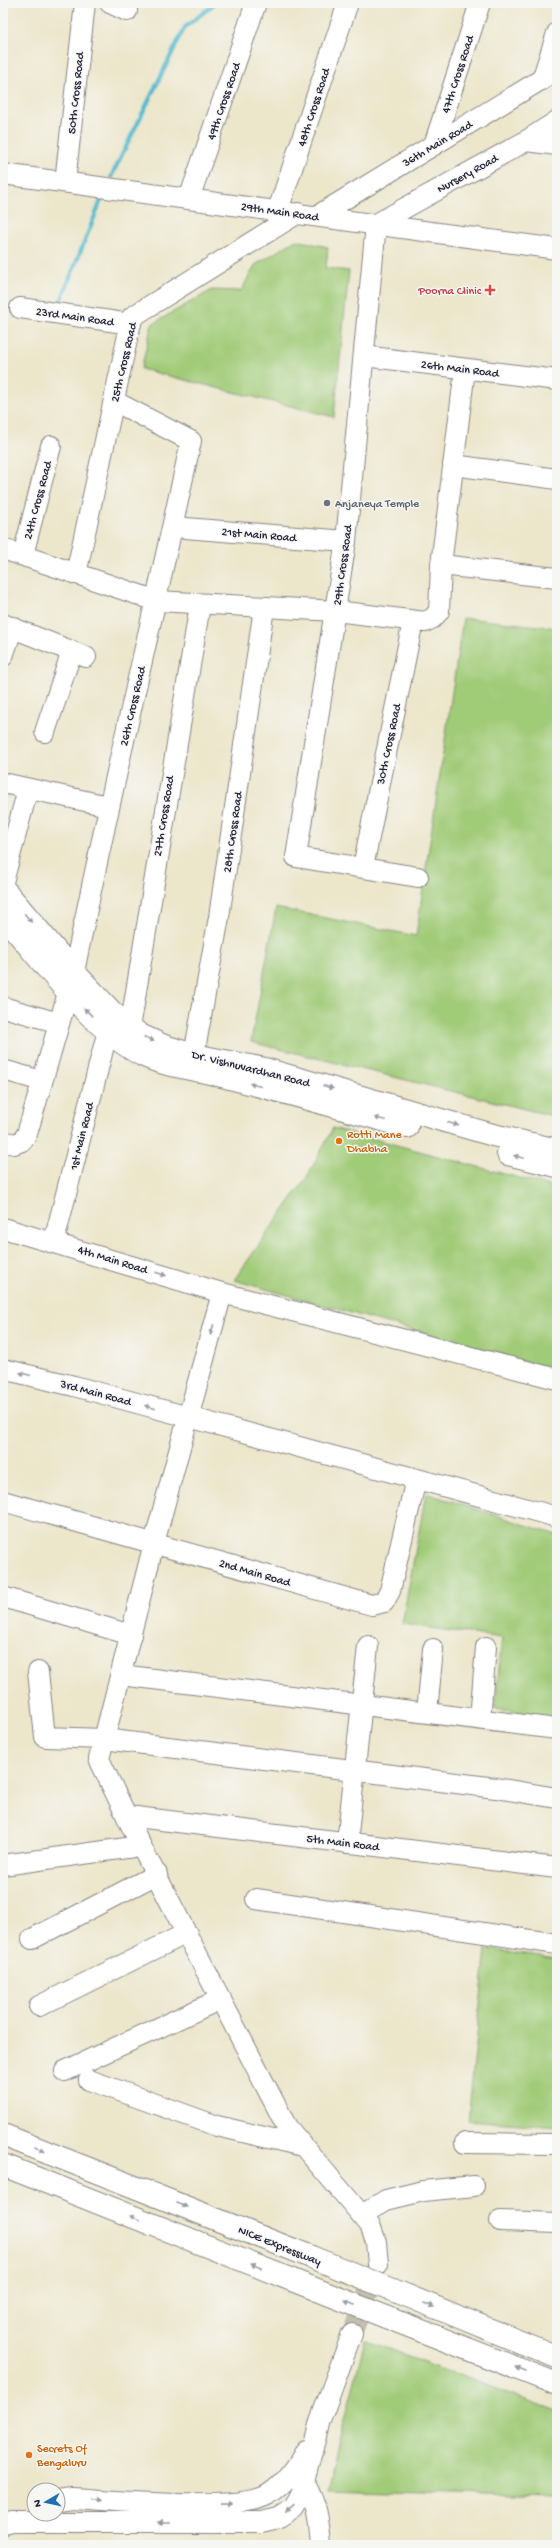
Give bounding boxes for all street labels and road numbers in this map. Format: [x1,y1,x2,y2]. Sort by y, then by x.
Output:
street label: 47th Cross Road [440,33,478,115]
street label: 50th Cross Road [66,51,88,135]
street label: 49th Cross Road [205,60,245,142]
street label: 48th Cross Road [296,66,334,148]
street label: 36th Main Road [400,118,476,172]
street label: Nursery Road [435,152,502,197]
street label: 29th Main Road [240,201,320,226]
street label: 23rd Main Road [35,306,116,331]
street label: 25th Cross Road [109,320,141,404]
street label: 26th Main Road [420,358,501,382]
street label: 24th Cross Road [22,459,56,541]
street label: 29th Cross Road [331,523,357,606]
street label: 21st Main Road [221,526,298,546]
street label: 26th Cross Road [118,664,150,748]
street label: 30th Cross Road [374,702,406,787]
street label: 27th Cross Road [152,774,178,858]
street label: 28th Cross Road [221,790,247,874]
street label: Dr. Vishnuvardhan Road [189,1048,312,1092]
street label: 1st Main Road [68,1100,98,1173]
street label: 4th Main Road [76,1244,150,1278]
street label: 3rd Main Road [58,1378,133,1410]
street label: 2nd Main Road [217,1557,293,1591]
street label: 5th Main Road [306,1833,381,1855]
street label: NICE Expressway [236,2224,323,2270]

